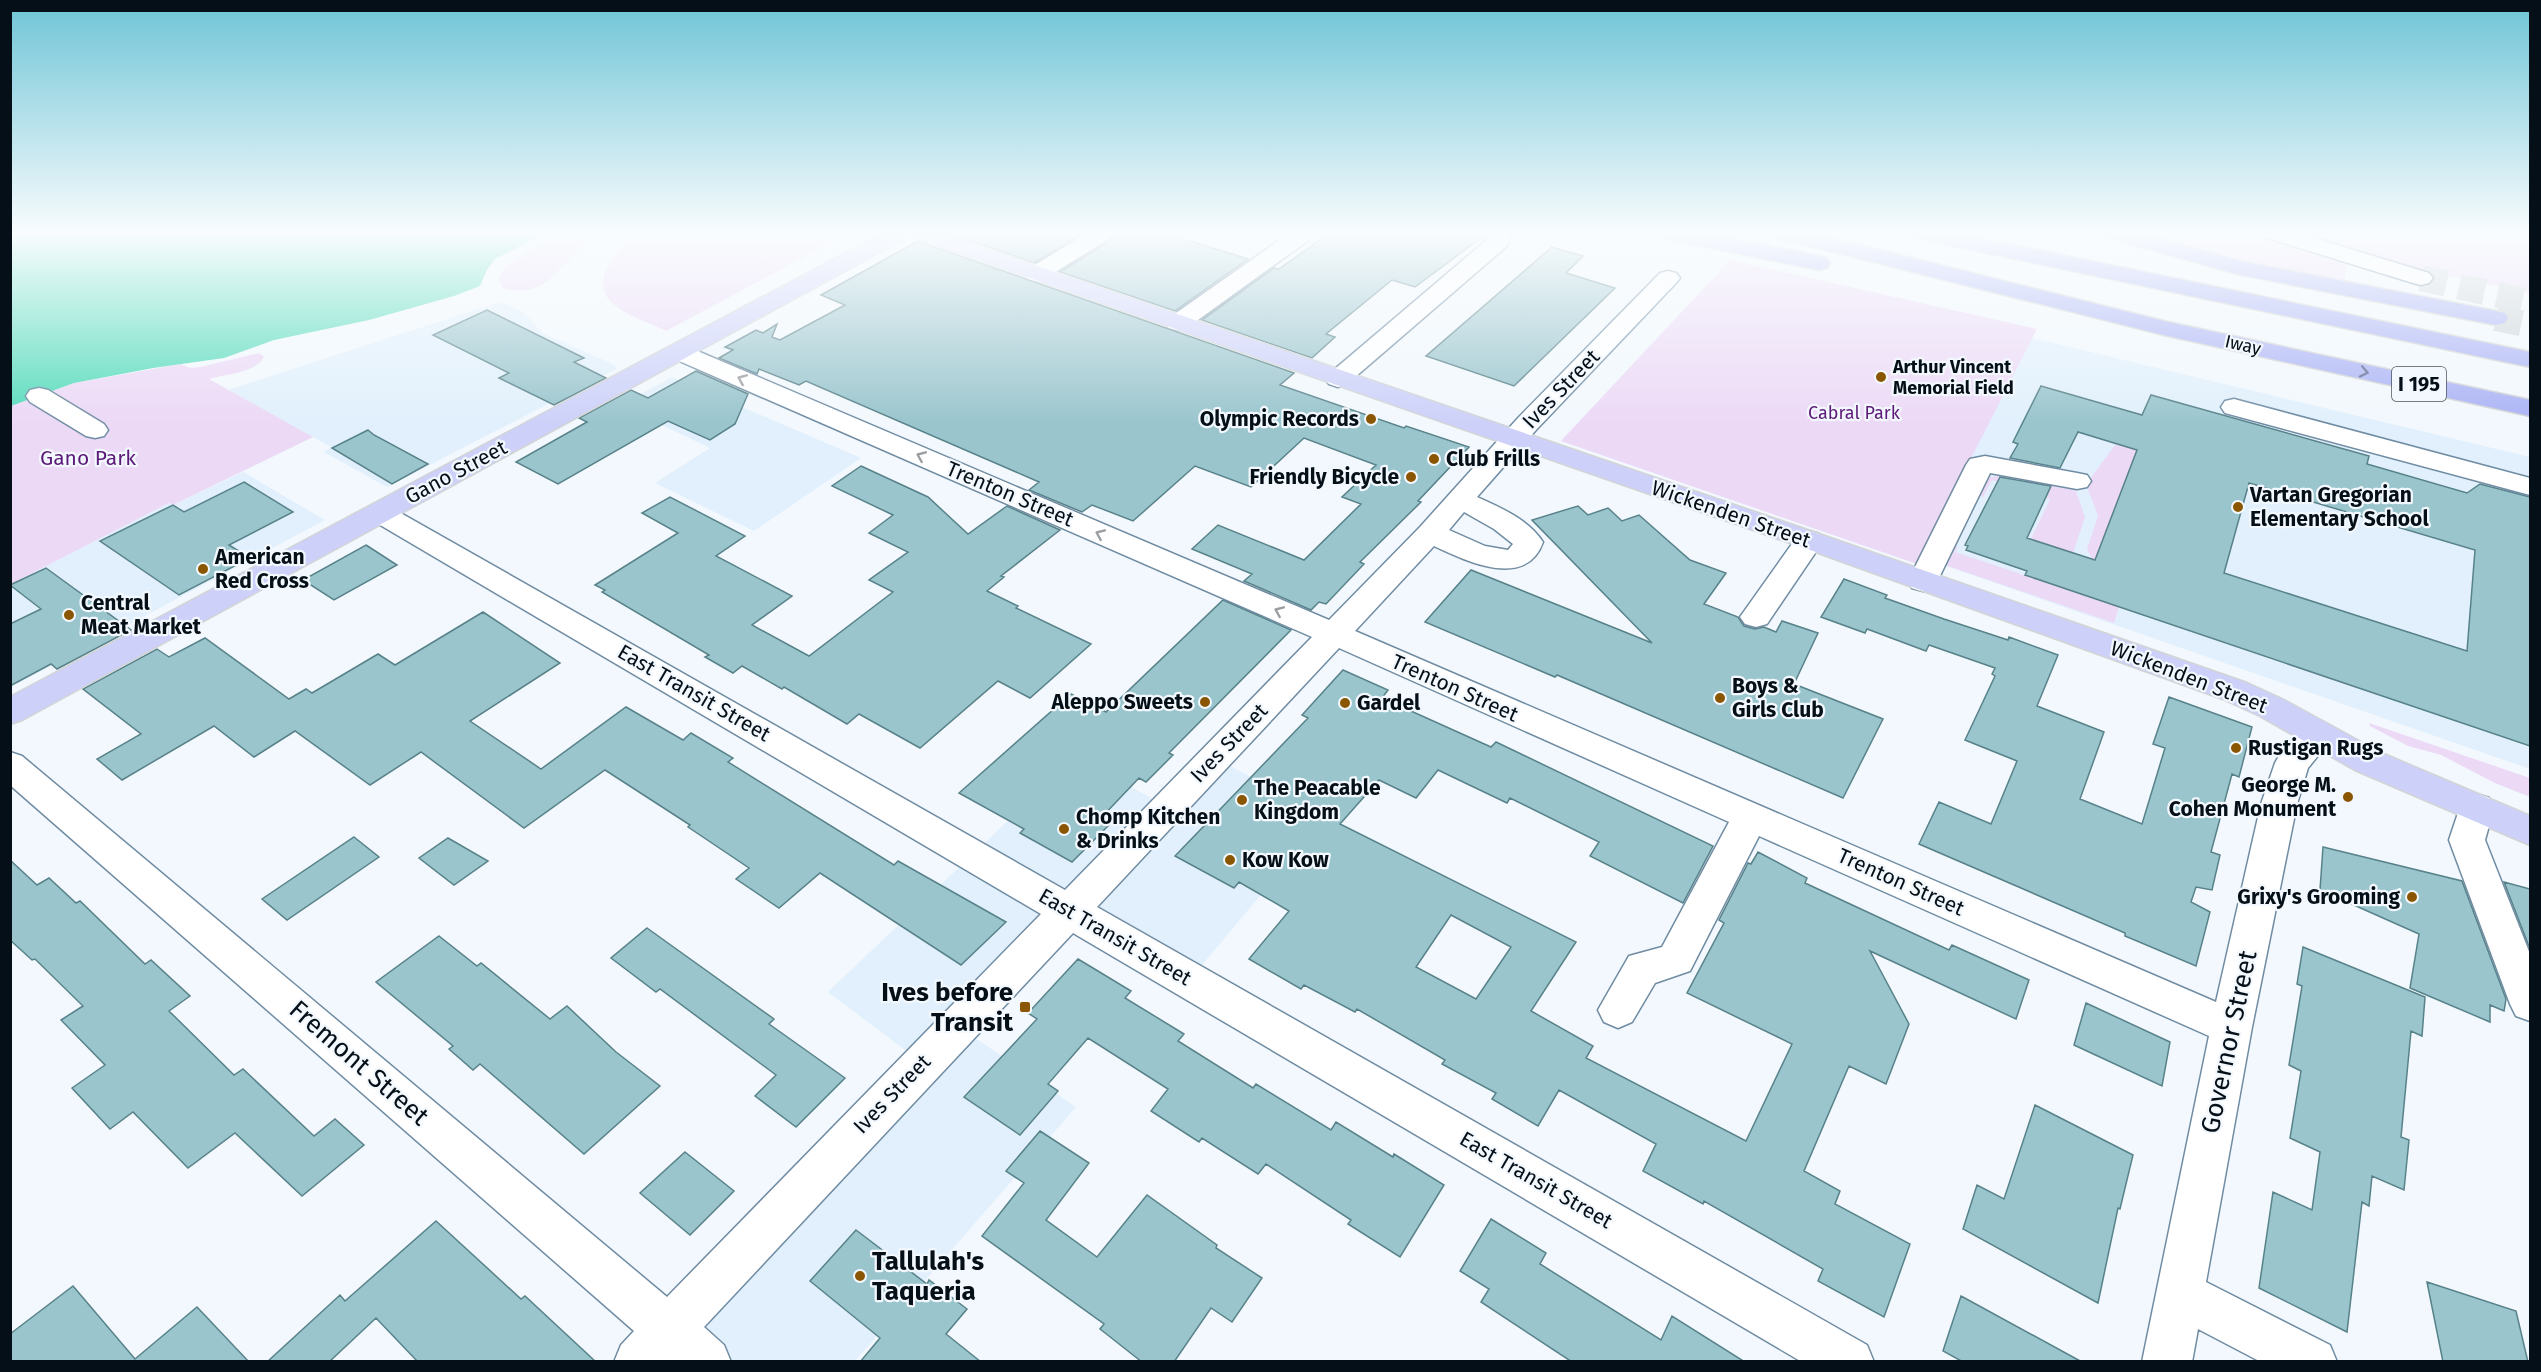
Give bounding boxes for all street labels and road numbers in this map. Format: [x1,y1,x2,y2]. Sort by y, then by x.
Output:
street label: Iway [2223,330,2263,360]
street label: Ives Street [1517,344,1605,434]
road number: I 195 [2392,367,2446,401]
street label: Gano Street [401,434,512,510]
street label: Trenton Street [942,455,1078,533]
street label: Wickenden Street [1648,475,1814,554]
street label: Wickenden Street [2107,635,2272,719]
street label: East Transit Street [613,639,775,748]
street label: Trenton Street [1388,649,1523,728]
street label: Ives Street [1185,698,1273,788]
street label: Trenton Street [1834,843,1969,922]
street label: East Transit Street [1034,883,1196,992]
street label: Governor Street [2194,947,2264,1136]
street label: Fremont Street [283,994,436,1132]
street label: Ives Street [848,1049,936,1139]
street label: East Transit Street [1455,1126,1617,1235]

